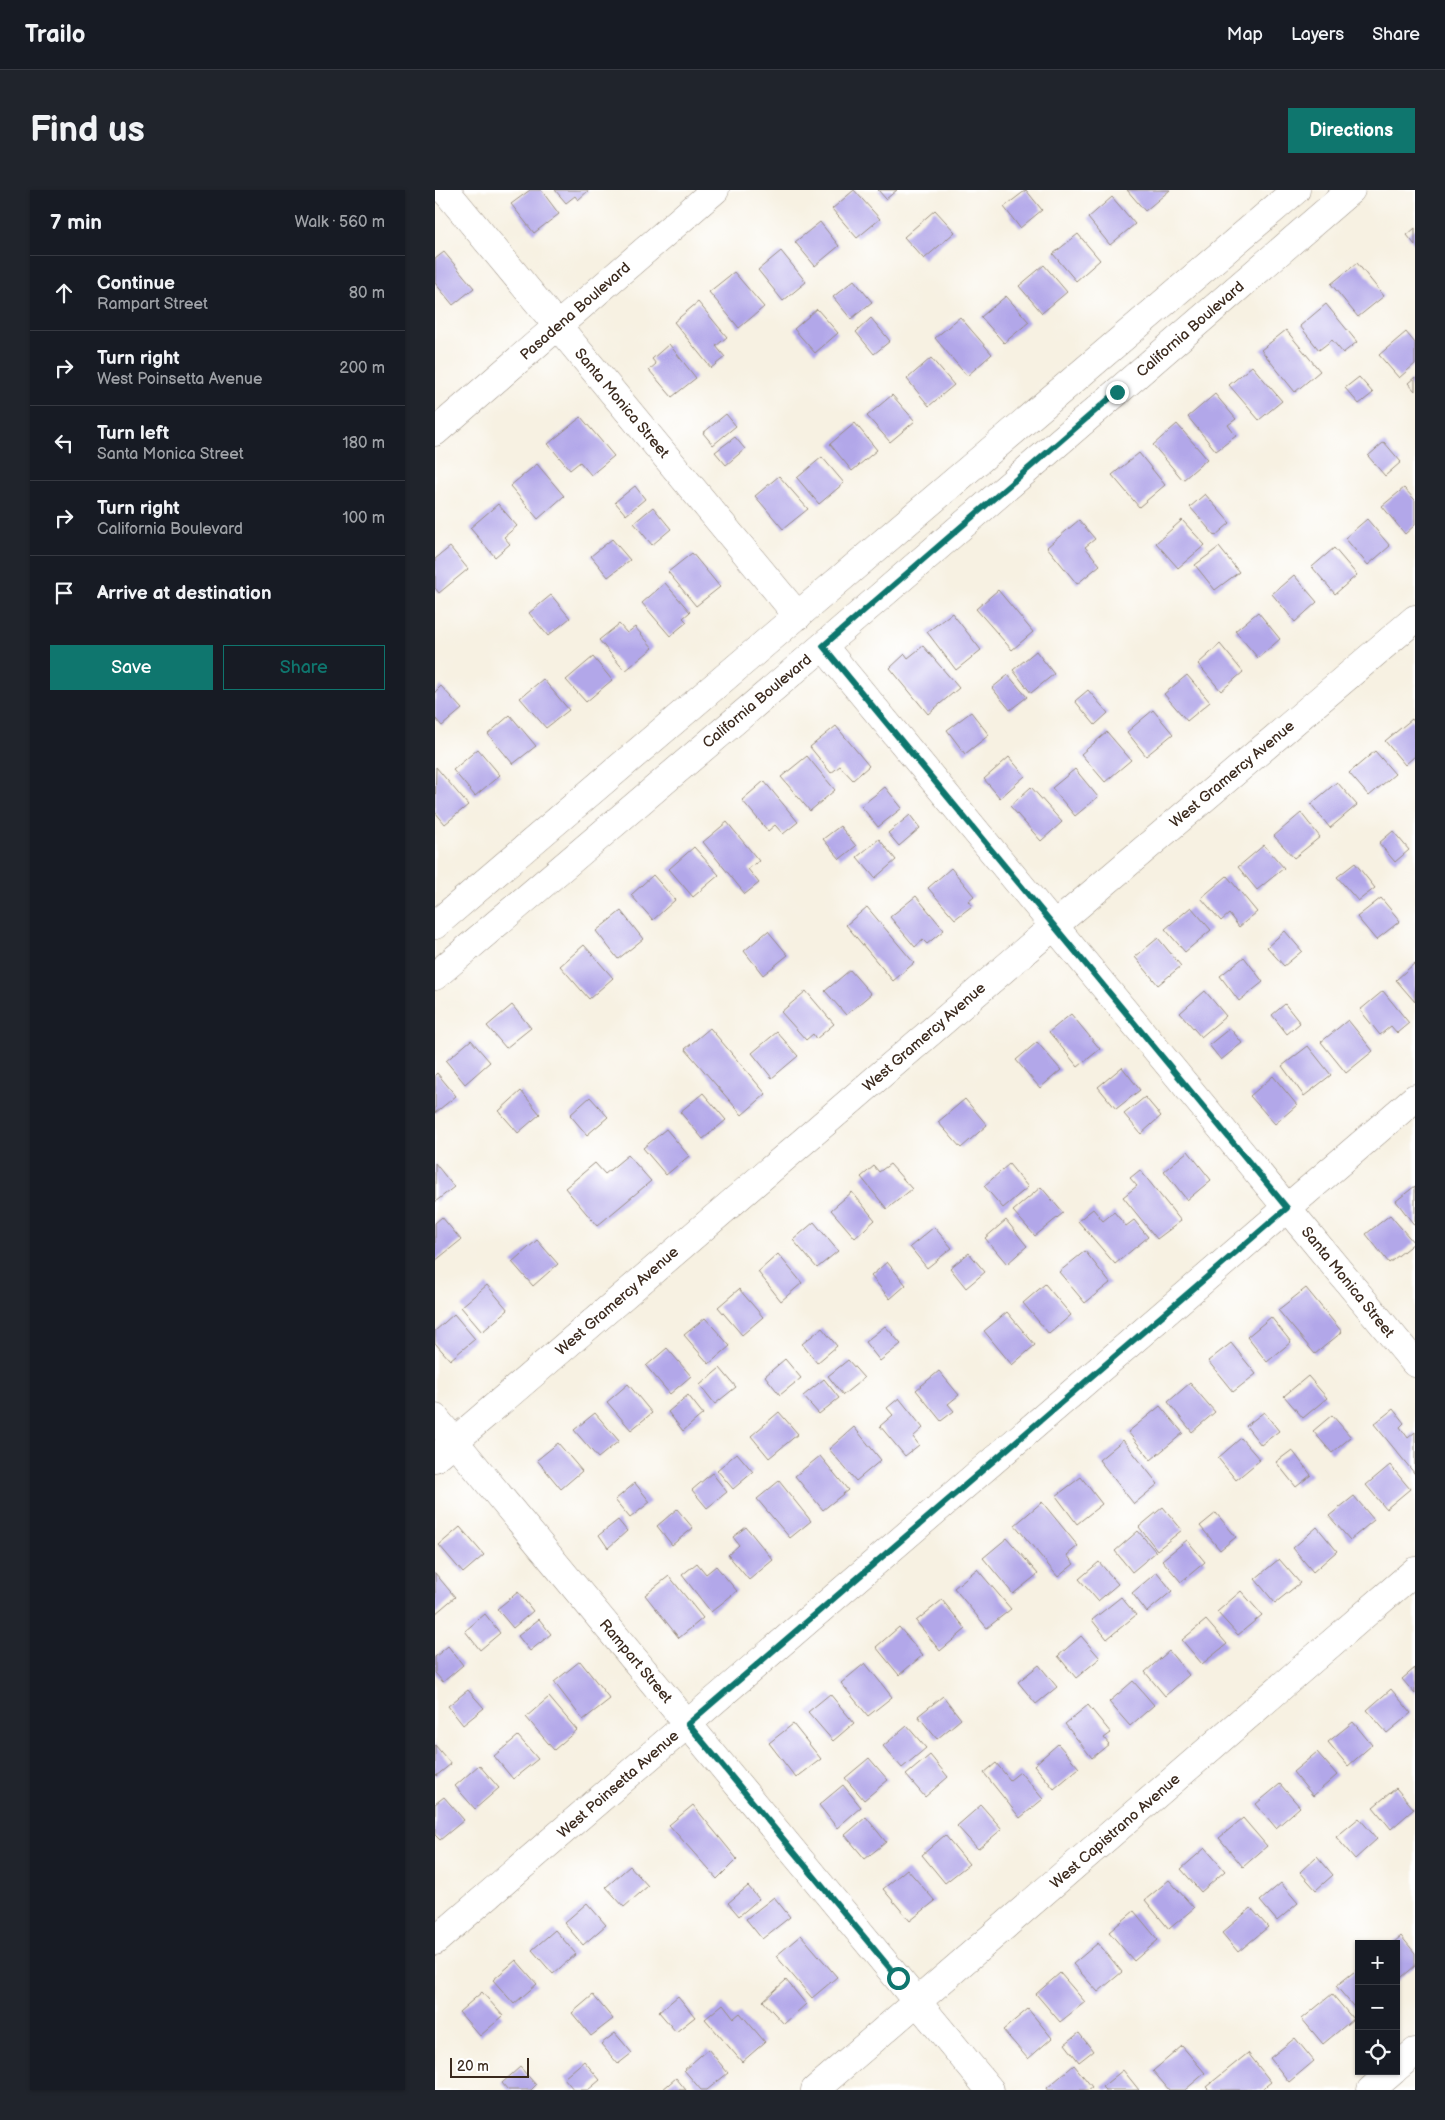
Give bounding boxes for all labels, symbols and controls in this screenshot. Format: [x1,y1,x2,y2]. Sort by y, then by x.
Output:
text: Trailo [25,20,85,49]
text: Map [1227,24,1263,45]
text: Layers [1291,24,1344,45]
text: Share [1372,24,1420,45]
button: Directions [1288,108,1415,153]
text: Find us [30,109,145,152]
text: 7 min [50,210,102,235]
text: Walk · 560 m [295,213,385,232]
street label: Pasadena Boulevard [516,258,634,364]
text: Continue [97,272,175,295]
street label: California Boulevard [1132,277,1248,381]
icon: ahead [50,279,78,307]
text: 80 m [349,284,385,303]
text: Rampart Street [97,295,208,314]
street label: Santa Monica Street [570,345,673,462]
text: Turn right [97,347,180,370]
icon: right [50,354,78,382]
text: 200 m [339,359,385,378]
text: West Poinsetta Avenue [97,370,262,389]
route end [1106,381,1129,404]
text: Turn left [97,422,169,445]
icon: left [50,429,78,457]
text: 180 m [343,434,385,453]
text: Santa Monica Street [97,445,244,464]
text: Turn right [97,497,180,520]
icon: right [50,504,78,532]
text: 100 m [342,509,385,528]
text: California Boulevard [97,520,243,539]
icon: arrive [50,579,78,607]
text: Arrive at destination [97,582,272,605]
button: Save [50,645,213,690]
button: Share [223,645,385,690]
street label: California Boulevard [699,650,816,753]
street label: West Gramercy Avenue [1166,717,1299,832]
street label: West Gramercy Avenue [859,979,990,1096]
street label: Santa Monica Street [1297,1223,1399,1342]
street label: West Gramercy Avenue [552,1243,683,1360]
street label: Rampart Street [595,1615,677,1708]
street label: West Poinsetta Avenue [554,1726,683,1842]
street label: West Capistrano Avenue [1046,1770,1184,1893]
map controls [1355,1940,1400,2075]
button: + [1355,1940,1400,1985]
route start [887,1967,910,1990]
button: − [1355,1985,1400,2030]
button: locate [1355,2030,1400,2075]
scale bar [450,2055,529,2078]
text: 20 m [457,2058,489,2075]

